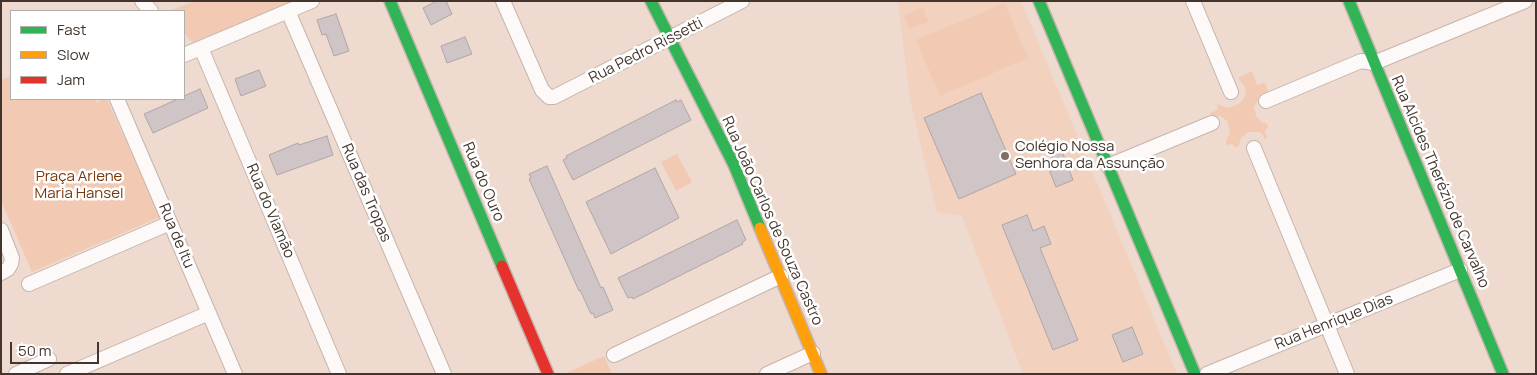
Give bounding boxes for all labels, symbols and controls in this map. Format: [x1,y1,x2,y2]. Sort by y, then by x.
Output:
legend [10,10,185,100]
street label: Rua Pedro Rissetti [586,14,706,88]
text: Fast [57,19,86,40]
text: Slow [57,44,90,65]
text: Jam [57,69,85,90]
street label: Rua Alcides Therézio de Carvalho [1387,73,1493,291]
street label: Rua João Carlos de Souza Castro [718,114,826,328]
place label: Colégio Nossa Senhora da Assunção [1015,138,1165,173]
street label: Rua do Ouro [458,140,508,224]
street label: Rua das Tropas [337,141,395,245]
marker: Colégio Nossa Senhora da Assunção [999,150,1011,162]
street label: Rua do Viamão [242,161,298,261]
park label: Praça Arlene Maria Hansel [35,168,123,203]
street label: Rua de Itu [154,201,198,271]
street label: Rua Henrique Dias [1272,290,1396,354]
scale bar [12,332,101,364]
text: 50 m [18,340,52,361]

